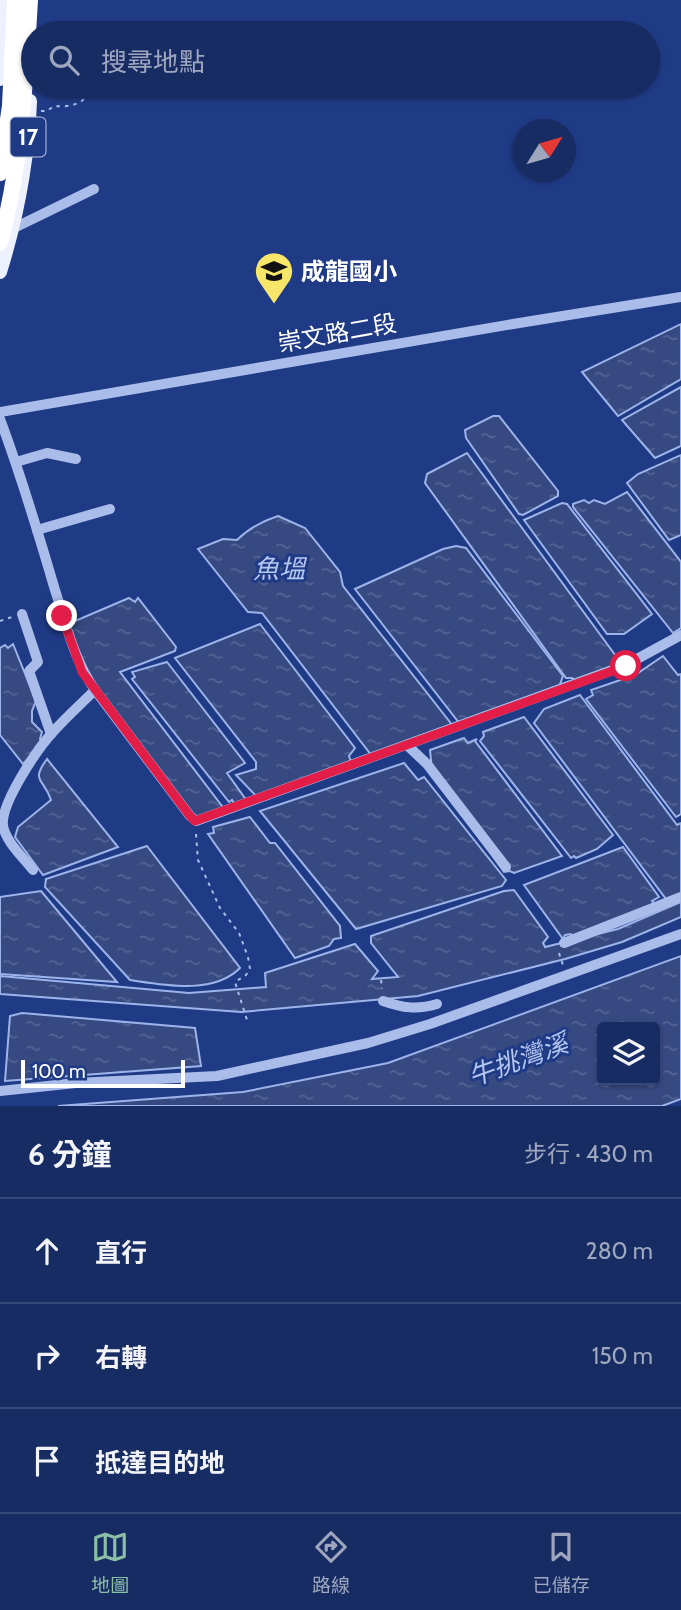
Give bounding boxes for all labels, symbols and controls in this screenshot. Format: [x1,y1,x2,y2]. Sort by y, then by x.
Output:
search box [21,21,660,98]
icon: search [45,41,83,79]
text: 搜尋地點 [101,46,205,78]
road number: 17 [10,118,46,156]
north arrow [513,119,576,182]
school or university icon: 成龍國小 [253,250,295,305]
place label: 成龍國小 [301,257,397,286]
street label: 崇文路二段 [275,308,399,358]
water label: 魚塭 [253,553,308,585]
route end [46,600,77,631]
route start [610,650,641,681]
map controls [597,1022,660,1085]
button: layers [597,1022,660,1085]
water label: 牛挑灣溪 [464,1026,576,1093]
scale bar [21,1057,186,1089]
text: 100 m [32,1060,86,1083]
text: 6 分鐘 [28,1136,112,1173]
text: 步行 · 430 m [524,1140,653,1168]
icon: ahead [28,1232,66,1270]
text: 直行 [95,1237,147,1269]
text: 280 m [586,1237,653,1265]
icon: right [28,1337,66,1375]
text: 右轉 [95,1342,147,1374]
text: 150 m [592,1342,653,1370]
icon: arrive [28,1442,66,1480]
text: 抵達目的地 [95,1447,225,1479]
tab: 地圖 [91,1528,129,1597]
tab: 路線 [312,1528,350,1597]
tab: 已儲存 [533,1528,590,1597]

